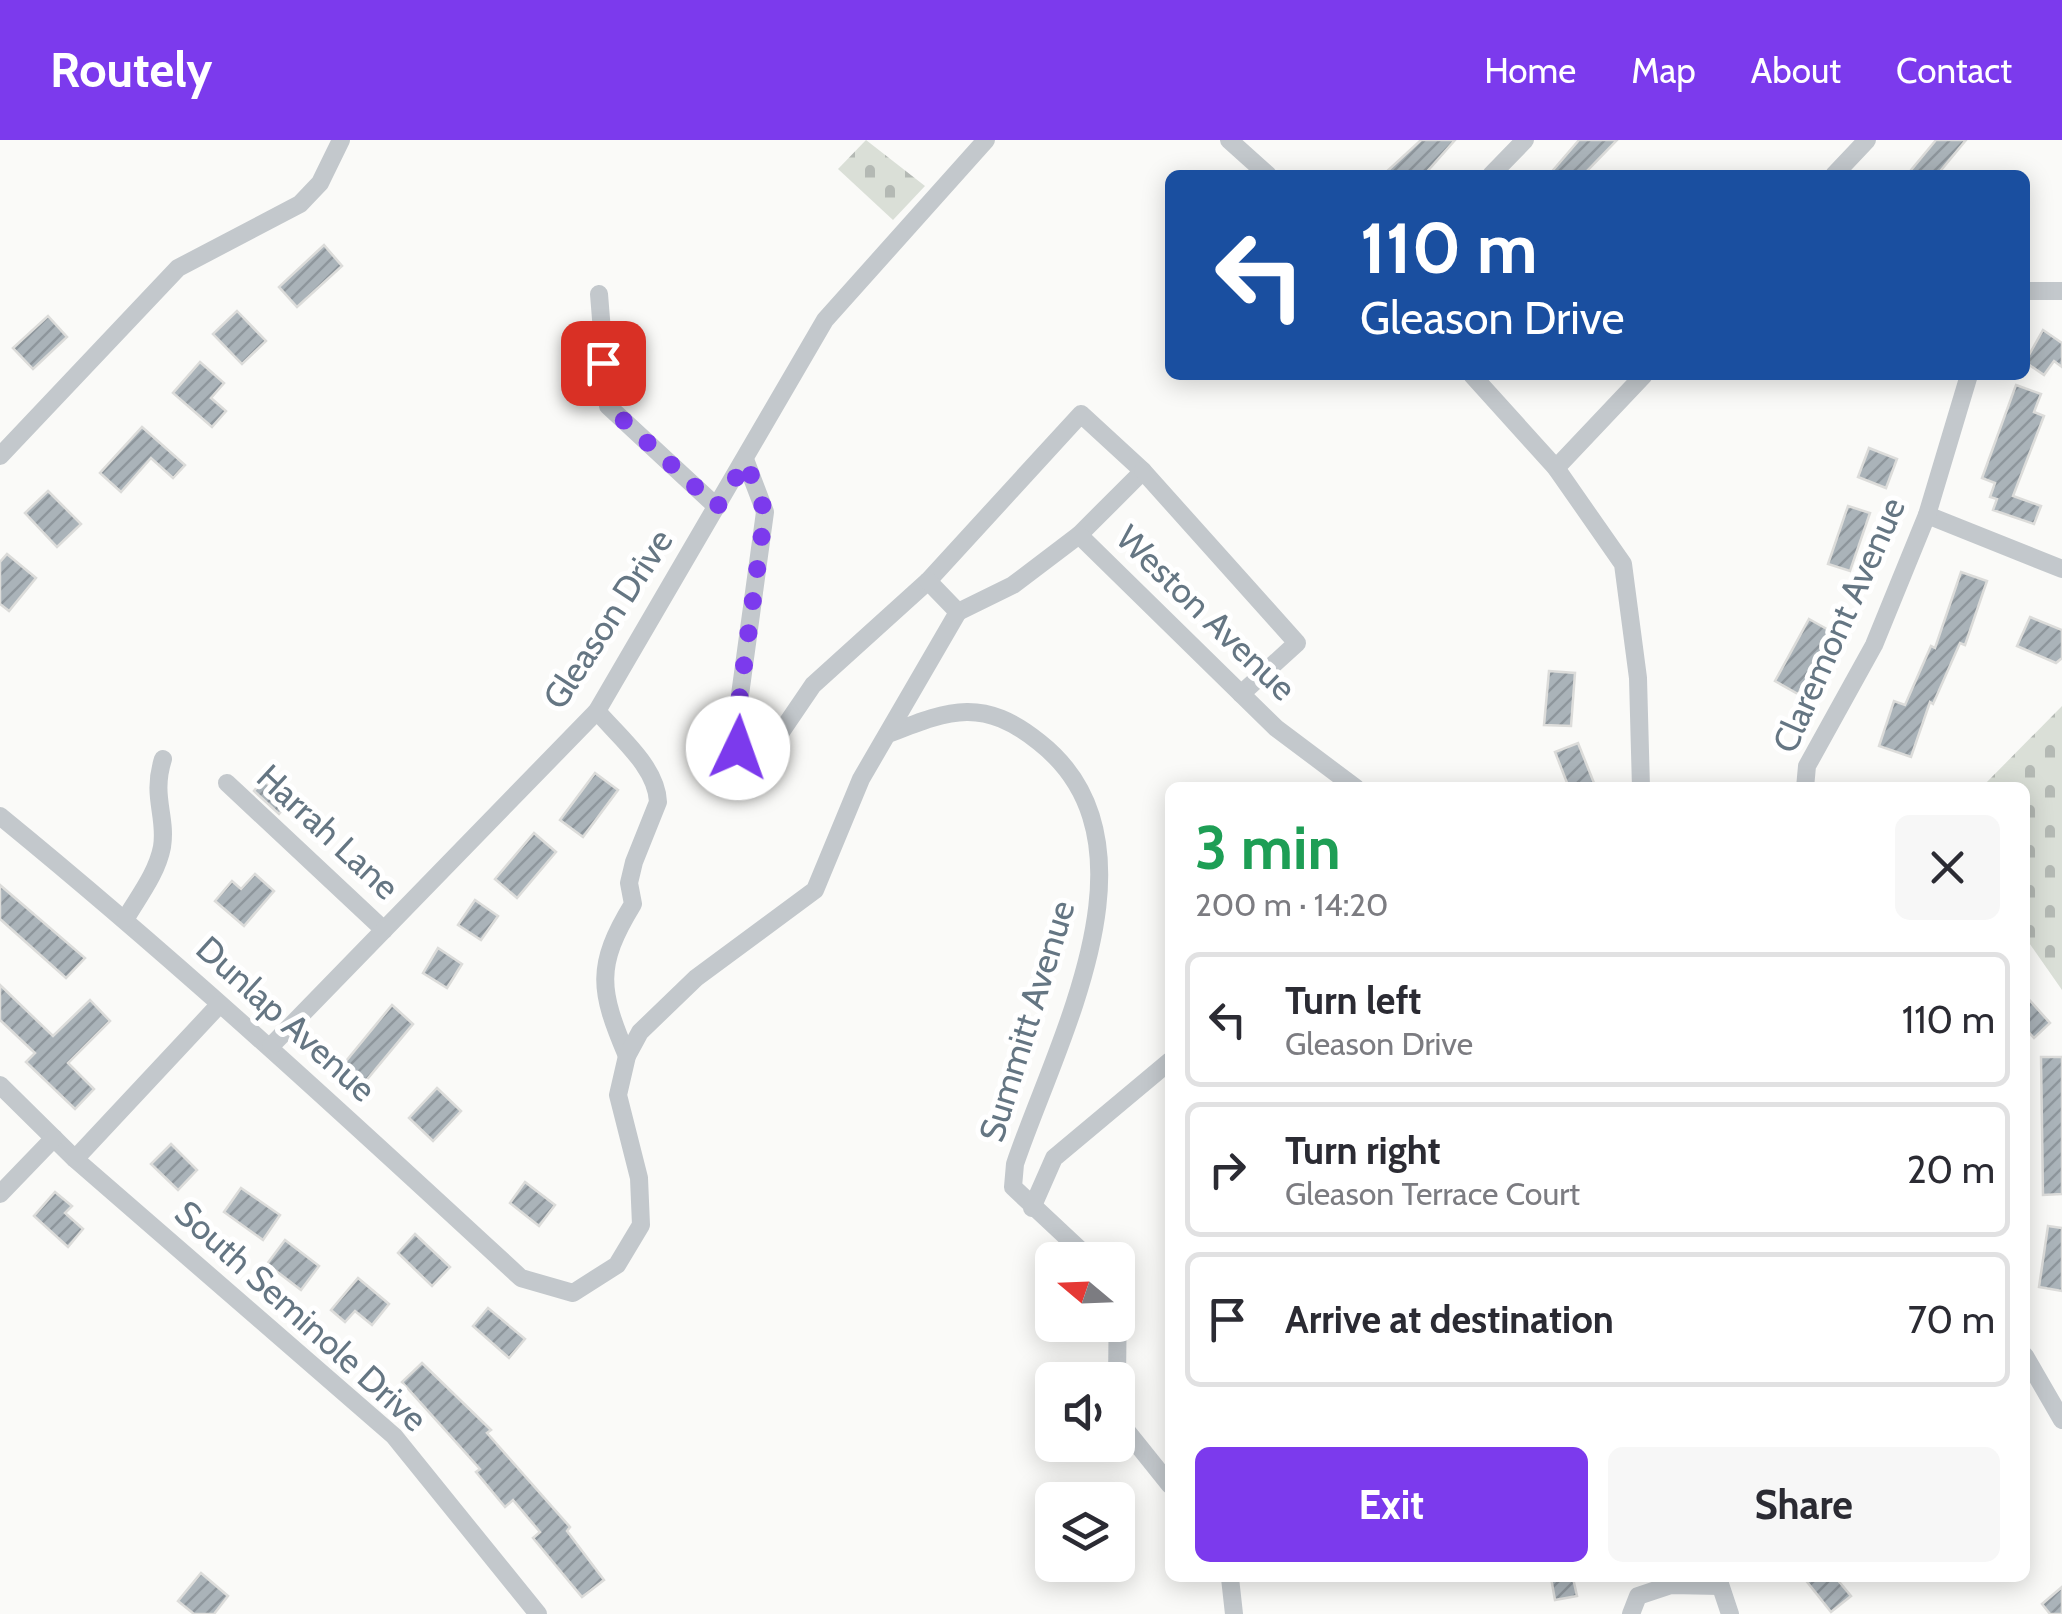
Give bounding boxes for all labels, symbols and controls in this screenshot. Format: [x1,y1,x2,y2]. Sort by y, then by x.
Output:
text: Routely [50,41,212,99]
text: Home [1484,49,1576,92]
text: Map [1631,49,1696,92]
text: About [1751,49,1841,92]
text: Contact [1896,49,2012,92]
text: 110 m [1360,205,1538,291]
icon: left [1195,210,1325,340]
text: Gleason Drive [1360,291,1625,345]
pin [561,321,646,406]
icon: arrive [576,336,631,391]
street label: Claremont Avenue [1763,490,1914,759]
street label: Weston Avenue [1107,516,1305,709]
street label: Gleason Drive [534,521,682,717]
position arrow [686,696,790,800]
street label: Harrah Lane [248,755,408,908]
text: 3 min [1195,811,1341,884]
button: close [1895,815,2000,920]
text: 200 m · 14:20 [1195,885,1388,924]
street label: Summitt Avenue [969,895,1084,1147]
street label: Dunlap Avenue [188,927,385,1110]
text: Turn left [1285,977,1421,1024]
icon: left [1200,992,1255,1047]
text: 110 m [1902,996,1995,1043]
text: Gleason Drive [1285,1024,1473,1063]
text: Turn right [1285,1127,1441,1174]
icon: right [1200,1142,1255,1197]
text: 20 m [1907,1146,1995,1193]
text: Gleason Terrace Court [1285,1174,1580,1213]
street label: South Seminole Drive [166,1191,436,1440]
north arrow [1035,1242,1135,1342]
map controls [1035,1242,1135,1582]
icon: arrive [1200,1292,1255,1347]
text: Arrive at destination [1285,1296,1614,1343]
text: 70 m [1908,1296,1995,1343]
button: sound [1035,1362,1135,1462]
button: Exit [1195,1447,1588,1562]
button: Share [1608,1447,2000,1562]
button: layers [1035,1482,1135,1582]

